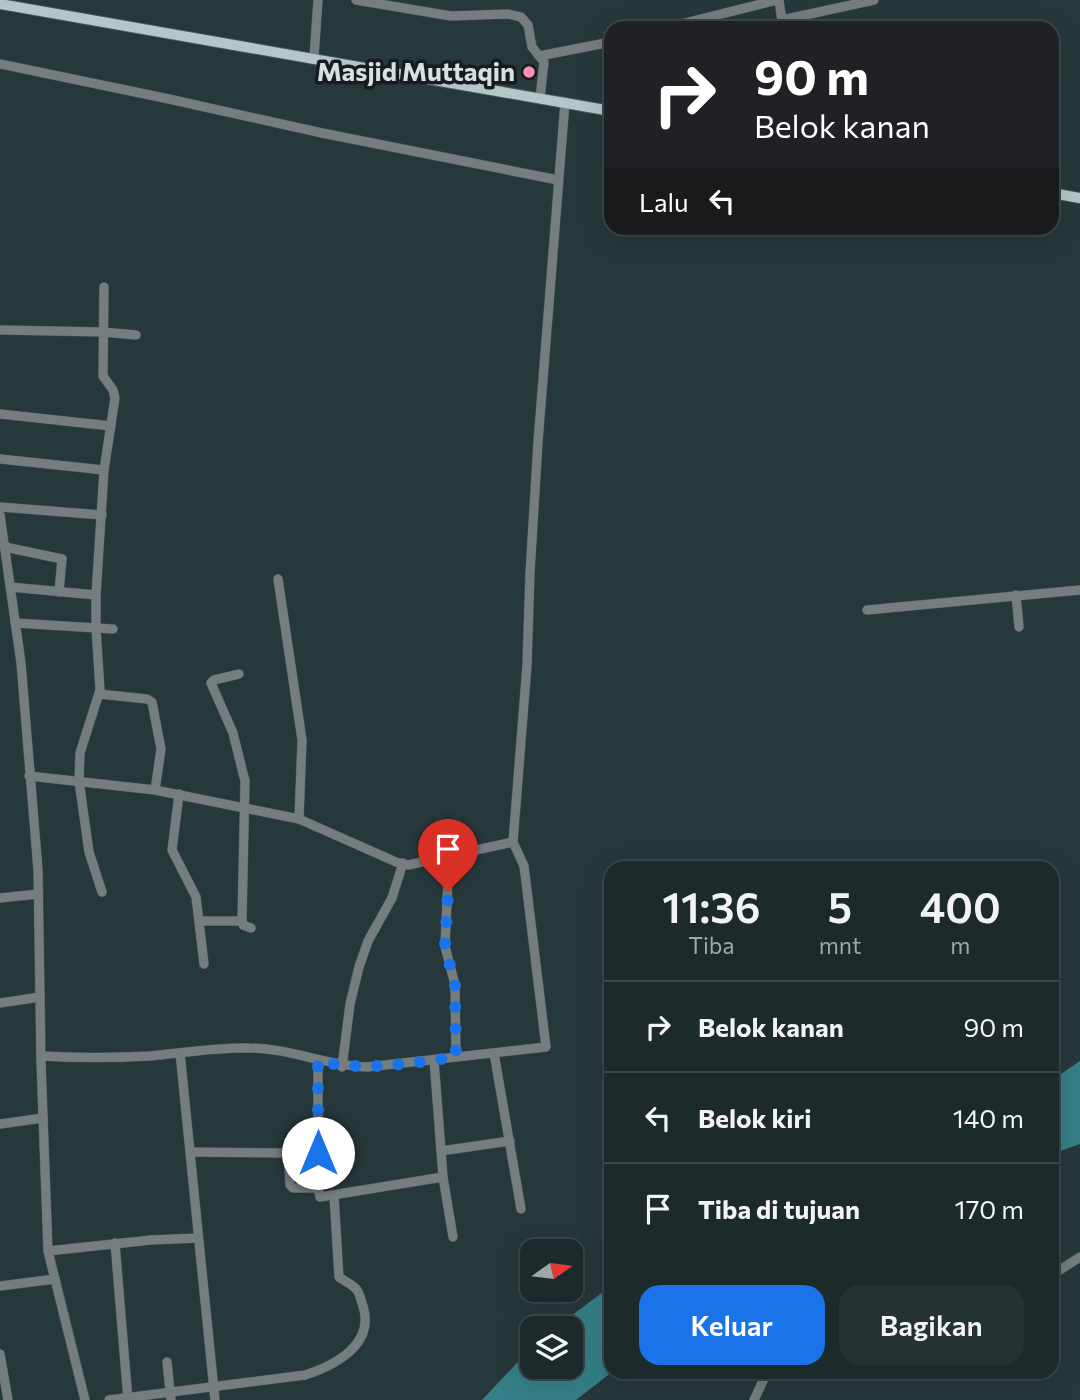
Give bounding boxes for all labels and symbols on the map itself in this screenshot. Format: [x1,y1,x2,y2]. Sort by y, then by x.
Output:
place label: Masjid Muttaqin [317,55,515,86]
marker: Masjid Muttaqin [521,64,537,80]
pin [418,819,478,891]
position arrow [281,1116,355,1190]
north arrow [520,1239,583,1302]

